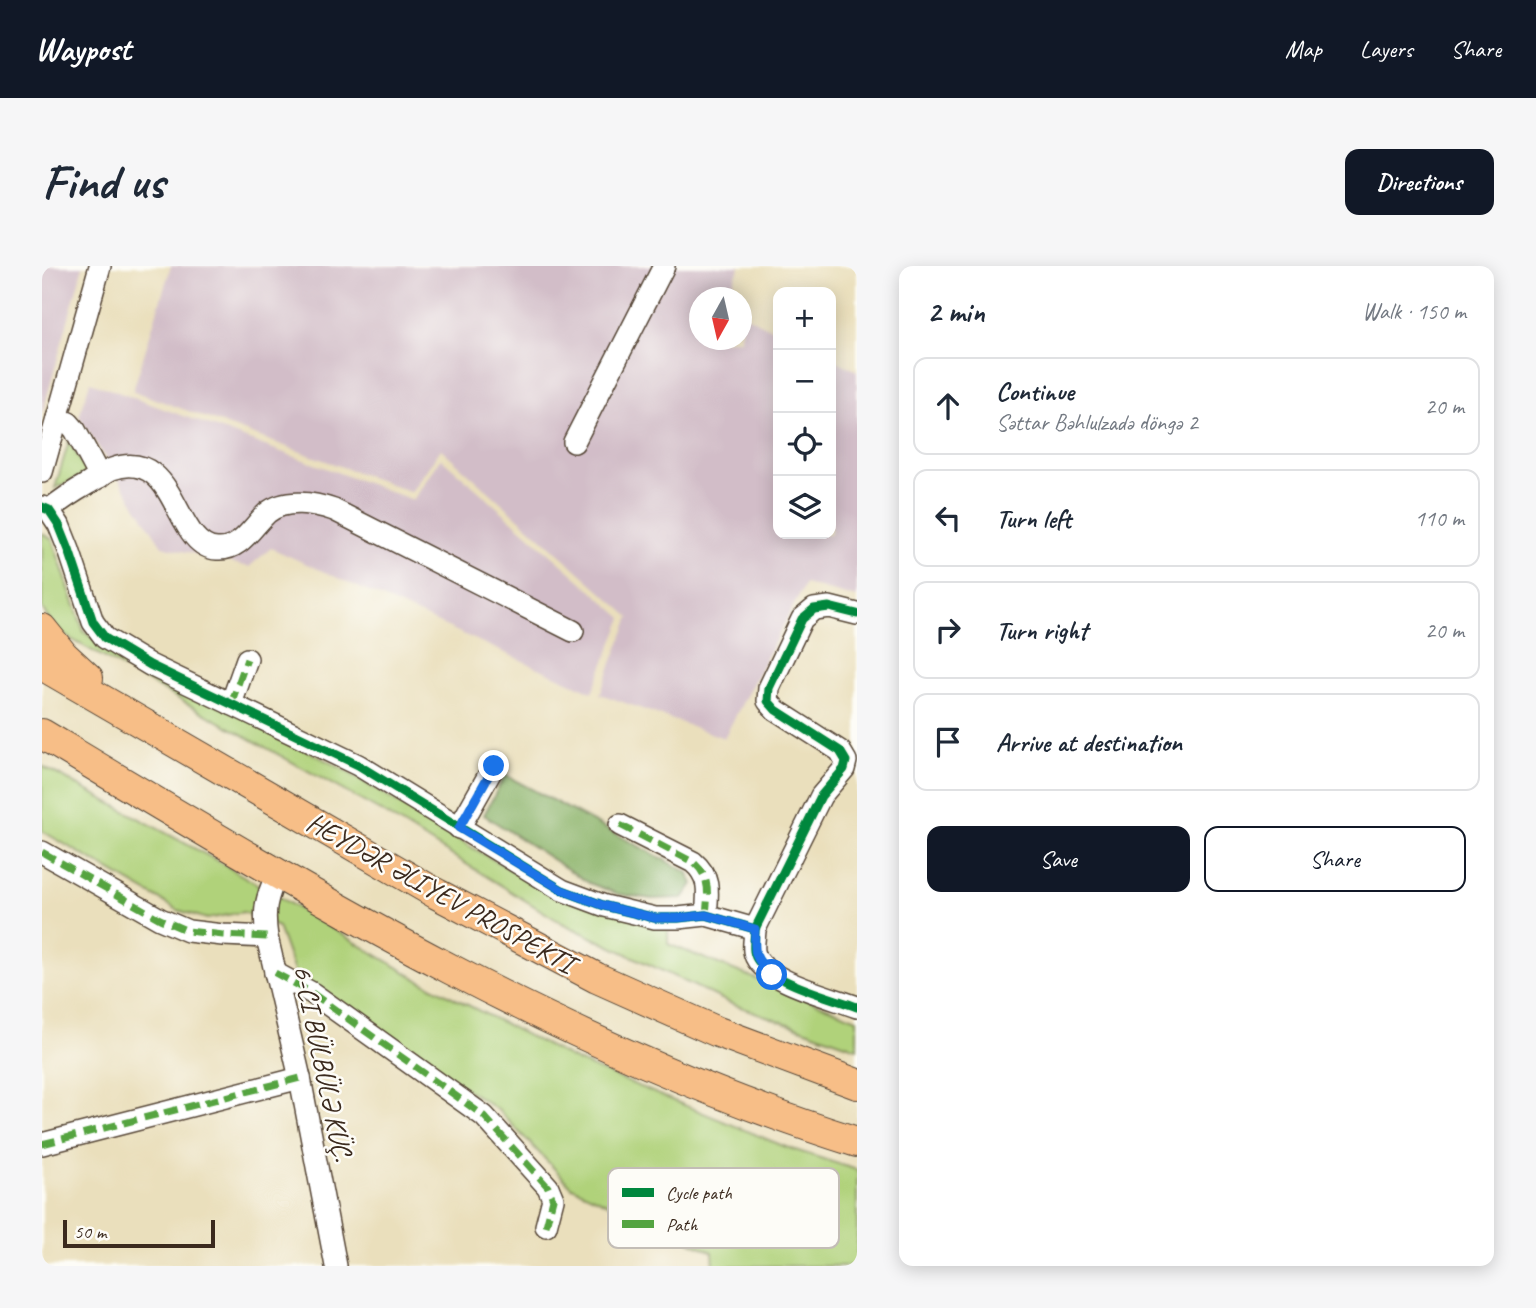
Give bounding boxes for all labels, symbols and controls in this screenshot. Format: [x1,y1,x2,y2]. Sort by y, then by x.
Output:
text: Waypost [35,28,131,70]
text: Map [1285,34,1322,64]
text: Layers [1360,34,1413,64]
text: Share [1451,34,1501,64]
button: Directions [1345,149,1494,215]
text: Find us [42,151,164,213]
north arrow [689,287,752,350]
map controls [773,287,836,539]
button: + [773,287,836,350]
text: 2 min [927,293,984,331]
text: Walk · 150 m [1362,297,1466,326]
button: − [773,350,836,413]
text: Continue [996,375,1074,408]
icon: ahead [929,387,967,425]
text: 20 m [1425,392,1464,421]
text: Səttar Bəhlulzadə döngə 2 [996,408,1198,437]
button: locate [773,413,836,476]
button: layers [773,476,836,539]
icon: left [929,499,967,537]
text: Turn left [996,502,1071,535]
text: 110 m [1415,504,1464,533]
icon: right [929,611,967,649]
text: Turn right [996,614,1087,647]
text: 20 m [1425,616,1464,645]
icon: arrive [929,723,967,761]
text: Arrive at destination [996,726,1182,759]
route end [478,750,509,781]
street label: HEYDƏR ƏLIYEV PROSPEKTI [301,804,586,983]
button: Save [927,826,1190,892]
button: Share [1204,826,1466,892]
route start [756,959,787,990]
street label: 6-CI BÜLBÜLƏ KÜÇ. [285,962,361,1165]
legend [608,1168,839,1248]
text: Cycle path [666,1181,732,1205]
text: Path [666,1213,699,1237]
scale bar [63,1217,215,1249]
text: 50 m [74,1220,106,1244]

